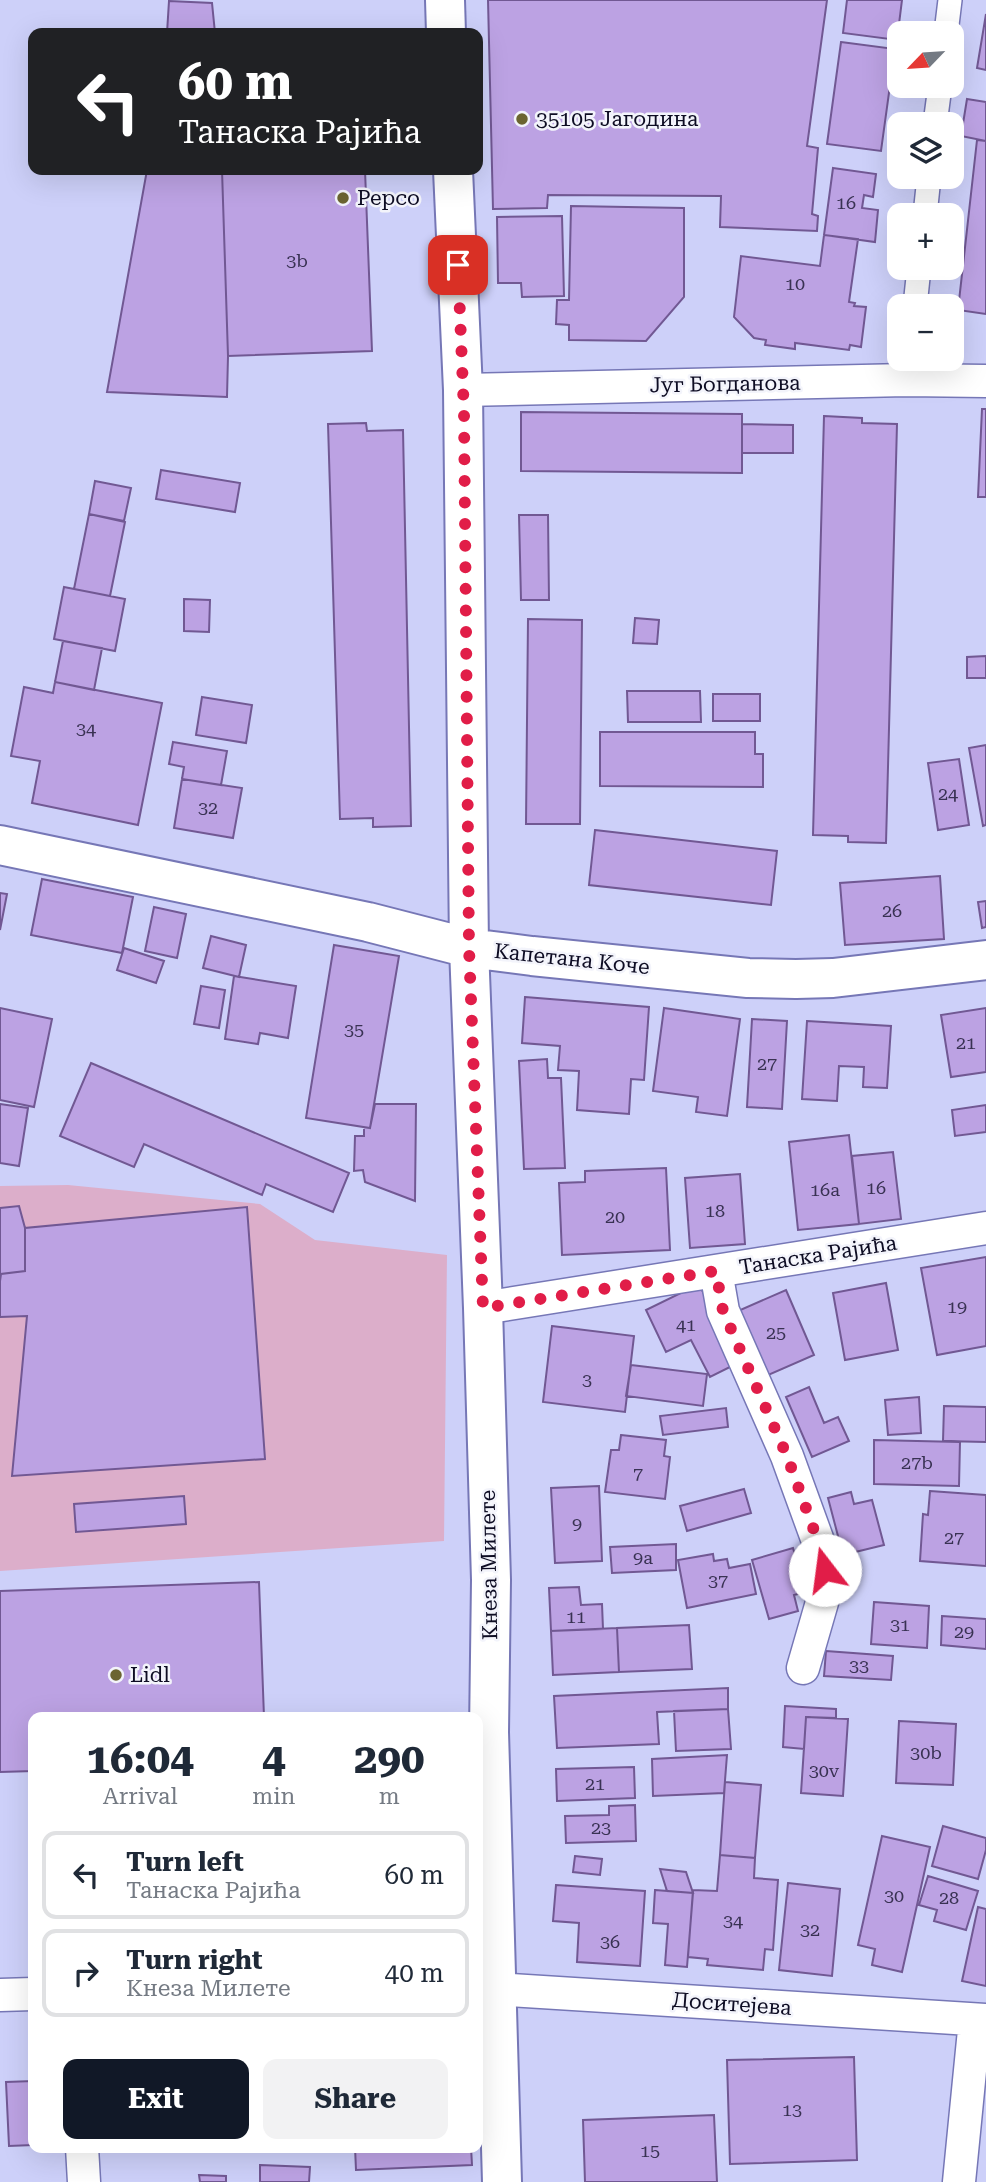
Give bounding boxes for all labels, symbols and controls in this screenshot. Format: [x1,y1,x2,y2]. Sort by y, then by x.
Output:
north arrow [887,21,964,98]
map controls [887,21,964,371]
text: 60 m [178,54,293,111]
icon: left [63,56,154,147]
place label: 35105 Јагодина [536,107,699,131]
marker: 35105 Јагодина [514,111,530,127]
button: layers [887,112,964,189]
text: Танаска Рајића [178,113,421,151]
place label: Pepco [357,186,420,210]
marker: Pepco [335,190,351,206]
house number: 16 [836,192,856,213]
button: + [887,203,964,280]
pin [428,235,488,295]
icon: arrive [439,246,477,284]
house number: 3b [286,250,308,271]
house number: 10 [785,273,805,294]
button: − [887,294,964,371]
street label: Југ Богданова [649,371,801,397]
house number: 34 [76,718,96,739]
house number: 24 [938,783,958,804]
house number: 32 [198,797,218,818]
house number: 26 [882,900,902,921]
street label: Капетана Коче [493,939,651,979]
house number: 35 [344,1019,364,1040]
house number: 21 [956,1032,976,1053]
house number: 27 [757,1053,777,1074]
house number: 16 [866,1177,886,1198]
house number: 16a [810,1179,840,1200]
house number: 18 [705,1200,725,1221]
house number: 20 [605,1206,625,1227]
street label: Танаска Рајића [737,1231,899,1279]
house number: 19 [947,1296,967,1317]
house number: 41 [676,1314,696,1335]
house number: 25 [766,1322,786,1343]
house number: 3 [582,1369,592,1390]
house number: 27b [901,1452,933,1473]
house number: 7 [633,1463,643,1484]
street label: Кнеза Милете [476,1490,502,1640]
house number: 9 [572,1513,582,1534]
house number: 27 [944,1527,964,1548]
position arrow [788,1533,862,1607]
house number: 9a [633,1547,653,1568]
house number: 37 [708,1570,728,1591]
house number: 11 [566,1606,586,1627]
house number: 31 [890,1614,910,1635]
house number: 29 [954,1621,974,1642]
house number: 33 [849,1655,869,1676]
place label: Lidl [130,1663,170,1687]
marker: Lidl [108,1667,124,1683]
text: 16:04 [87,1734,194,1783]
text: 4 [262,1734,286,1783]
text: 290 [354,1734,424,1783]
house number: 30b [910,1742,942,1763]
house number: 30v [809,1760,840,1781]
house number: 21 [585,1773,605,1794]
text: Arrival [103,1783,177,1810]
text: min [252,1783,295,1810]
text: m [379,1783,400,1810]
house number: 23 [591,1817,611,1838]
text: Turn left [126,1847,244,1877]
icon: left [67,1856,105,1894]
text: 60 m [385,1860,444,1890]
text: Танаска Рајића [126,1877,301,1904]
house number: 30 [884,1885,904,1906]
house number: 28 [939,1887,959,1908]
house number: 34 [723,1910,743,1931]
house number: 32 [800,1919,820,1940]
house number: 36 [600,1931,620,1952]
text: Turn right [126,1945,262,1975]
icon: right [67,1954,105,1992]
text: 40 m [385,1958,444,1988]
text: Кнеза Милете [126,1975,291,2002]
street label: Доситејева [671,1988,793,2020]
button: Exit [63,2059,249,2139]
button: Share [263,2059,448,2139]
house number: 13 [782,2099,802,2120]
house number: 15 [640,2140,660,2161]

